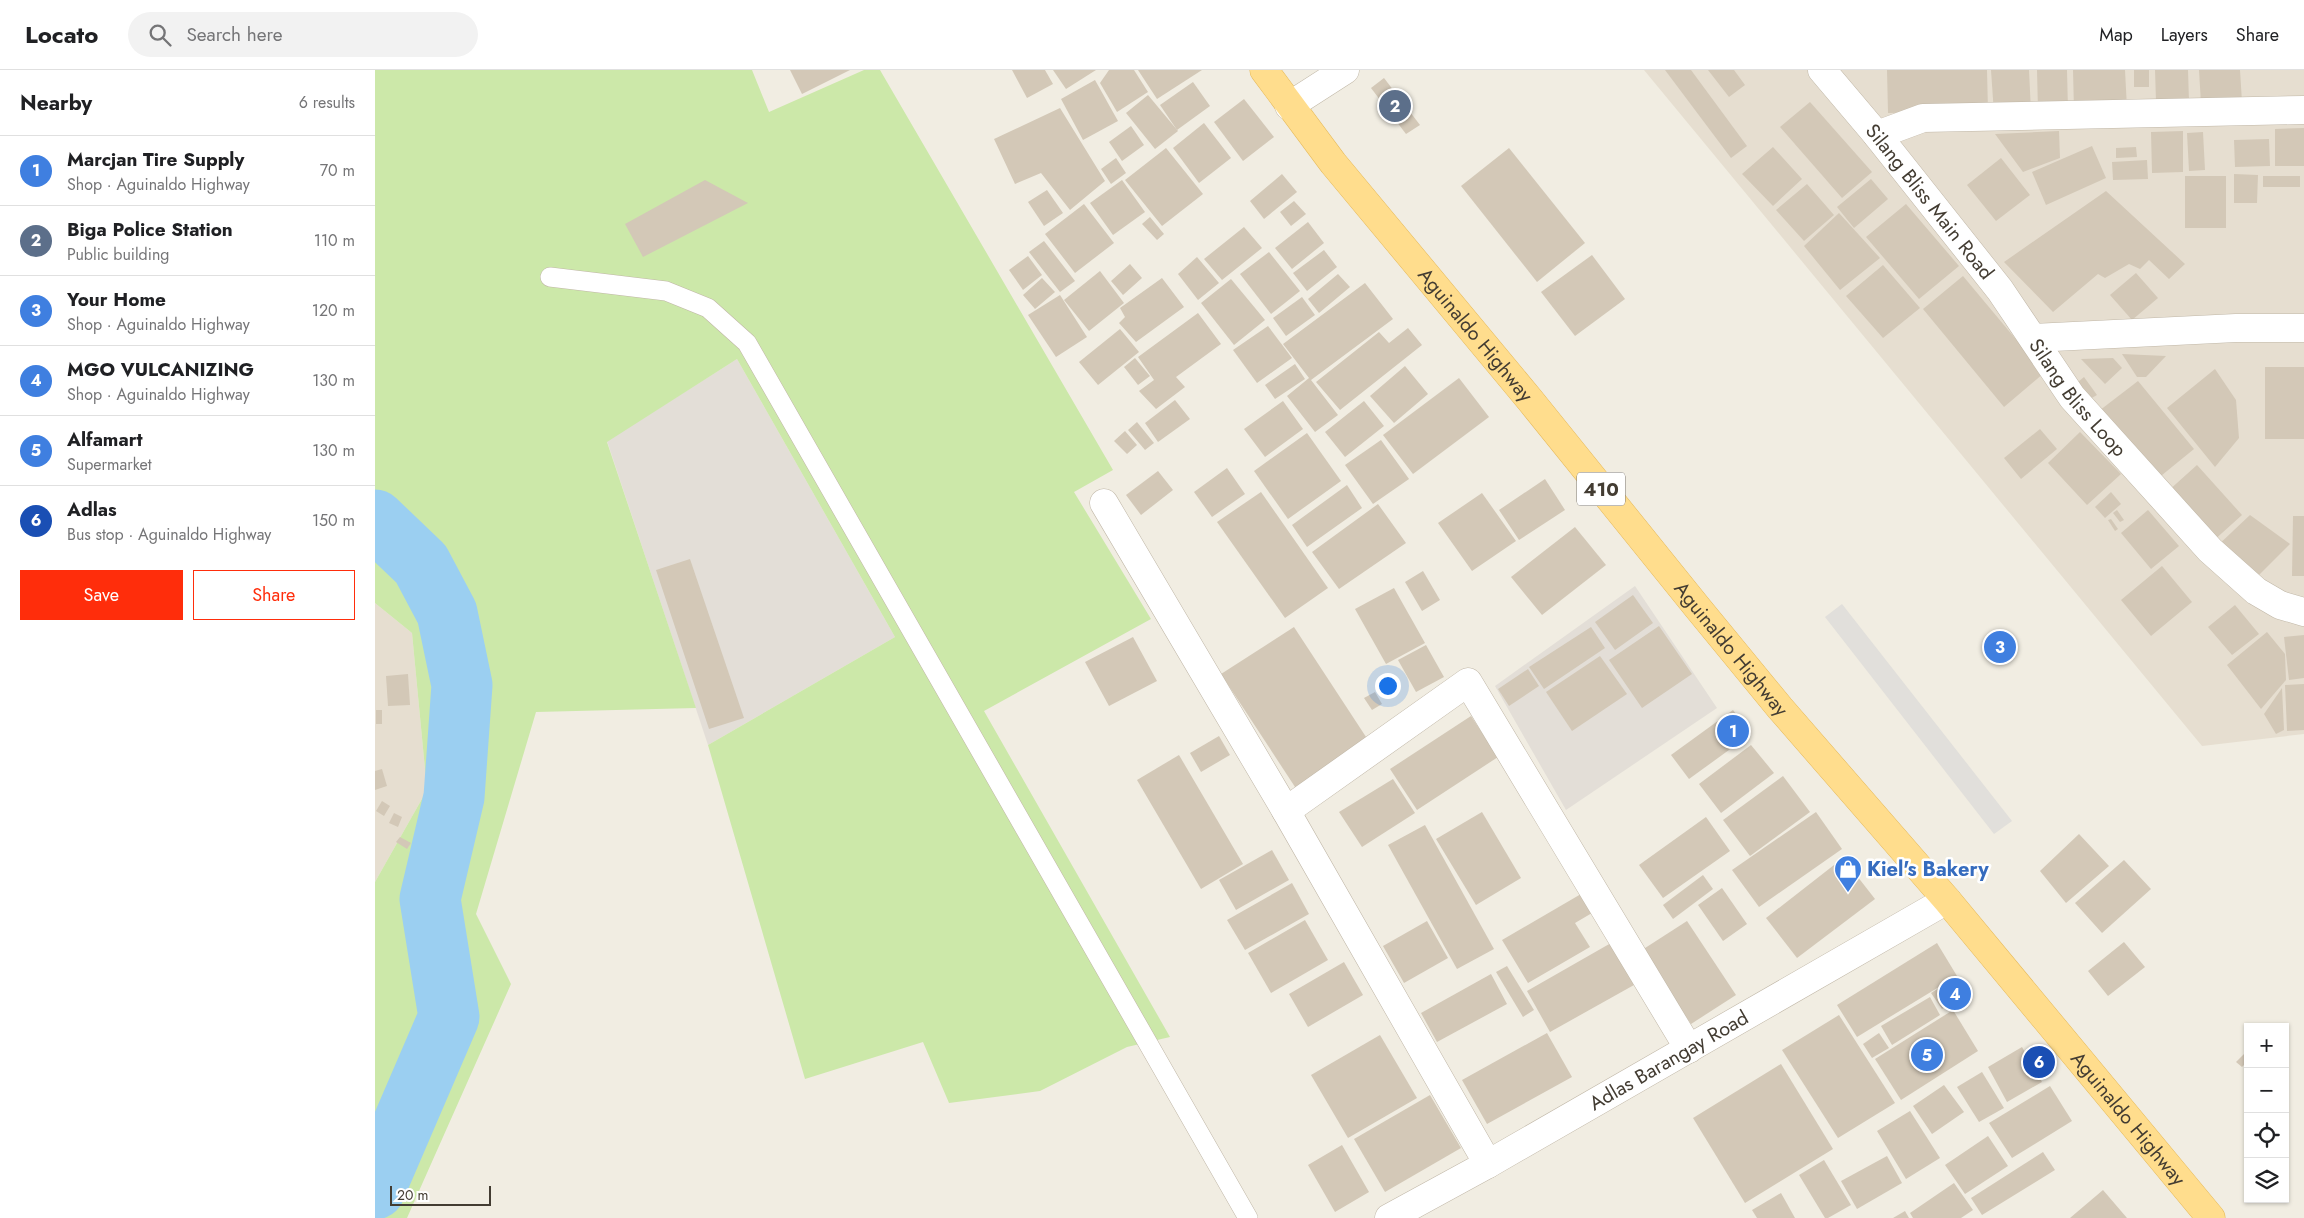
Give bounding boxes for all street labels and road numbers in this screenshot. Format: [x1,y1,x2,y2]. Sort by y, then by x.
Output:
street label: Silang Bliss Main Road [1858,117,2000,286]
street label: Aguinaldo Highway [1411,262,1540,408]
street label: Silang Bliss Loop [2022,333,2133,463]
road number: 410 [1577,472,1625,506]
street label: Aguinaldo Highway [1667,575,1795,723]
street label: Adlas Barangay Road [1584,1003,1754,1118]
street label: Aguinaldo Highway [2064,1045,2192,1192]

